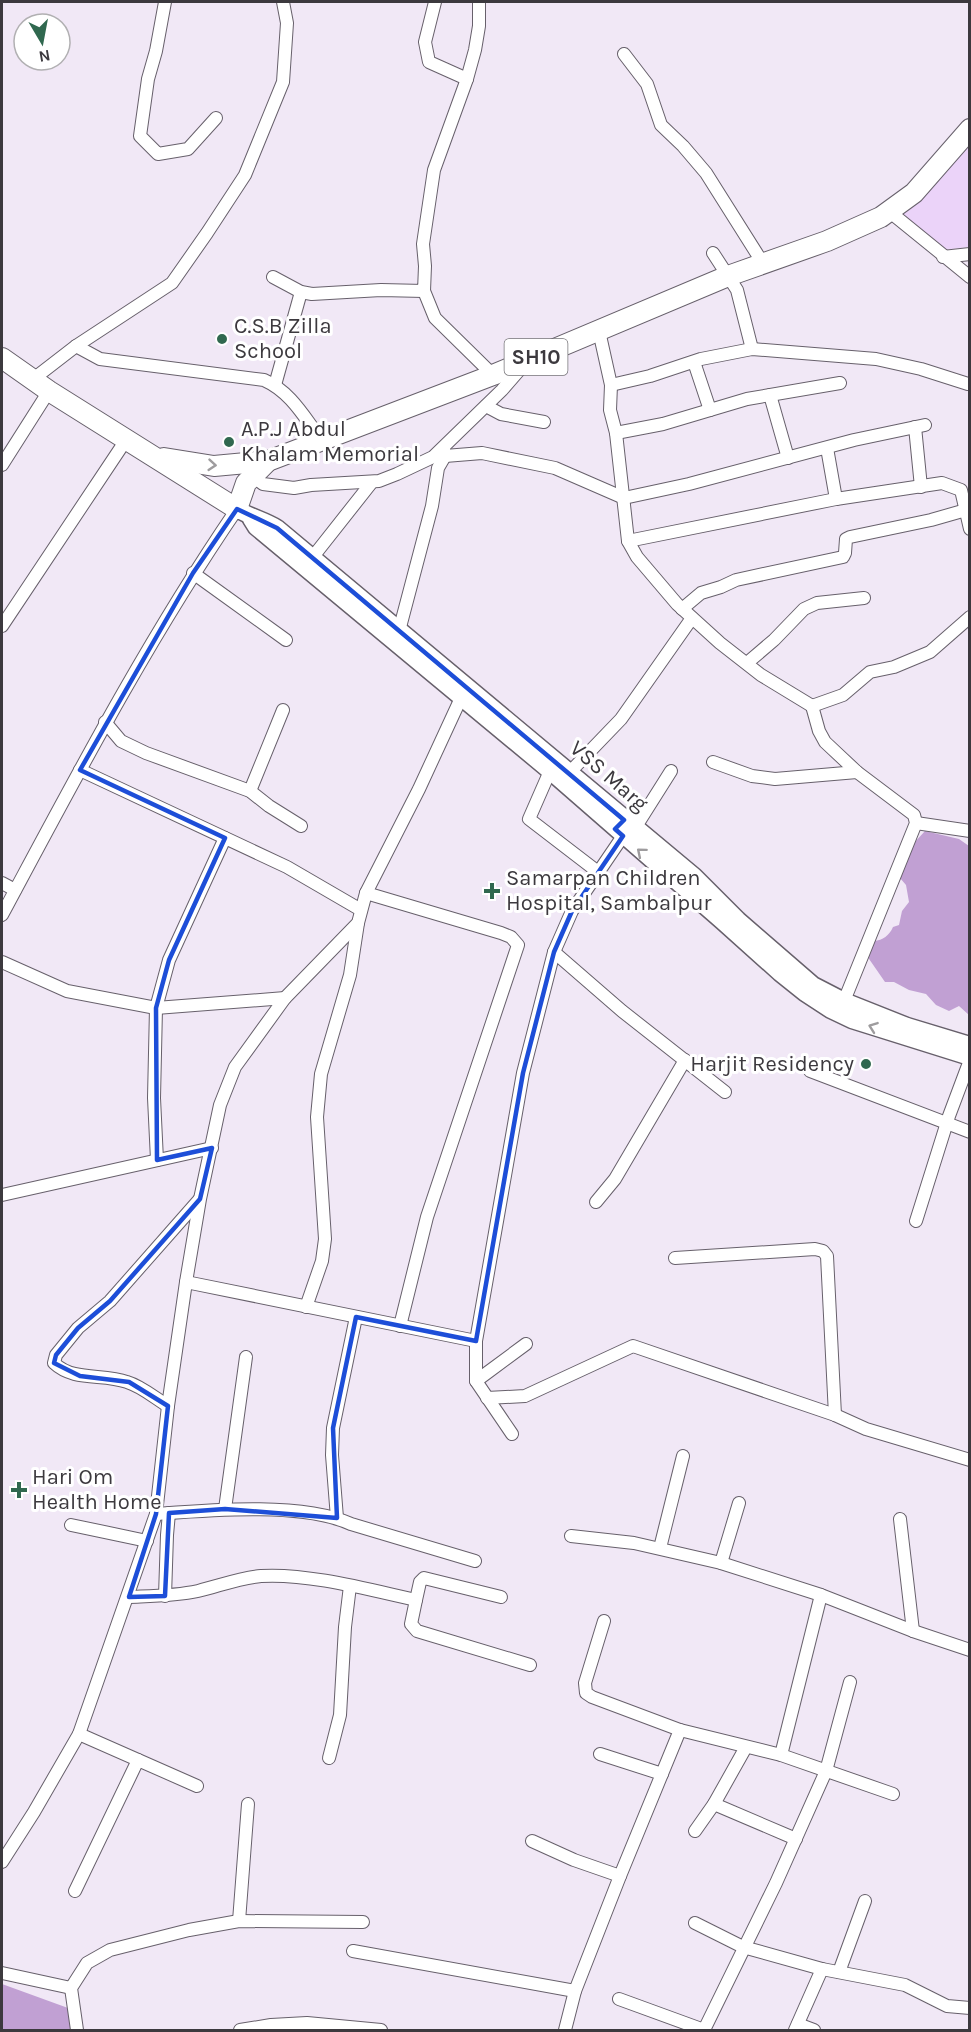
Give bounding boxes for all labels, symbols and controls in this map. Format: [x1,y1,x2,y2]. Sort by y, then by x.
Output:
north arrow [12,12,72,72]
text: N [37,46,52,67]
place label: C.S.B Zilla School [234,313,332,364]
marker: C.S.B Zilla School [215,332,229,346]
road number: SH10 [504,339,568,375]
place label: A.P.J Abdul Khalam Memorial [241,416,419,467]
marker: A.P.J Abdul Khalam Memorial [222,435,236,449]
one-way arrow [207,458,216,471]
street label: VSS Marg [565,735,654,817]
one-way arrow [637,848,648,859]
place label: Samarpan Children Hospital, Sambalpur [506,865,712,916]
marker: Samarpan Children Hospital, Sambalpur [483,882,501,900]
one-way arrow [869,1022,879,1035]
place label: Harjit Residency [690,1051,854,1077]
marker: Harjit Residency [859,1057,873,1071]
place label: Hari Om Health Home [32,1464,162,1515]
marker: Hari Om Health Home [10,1481,28,1499]

